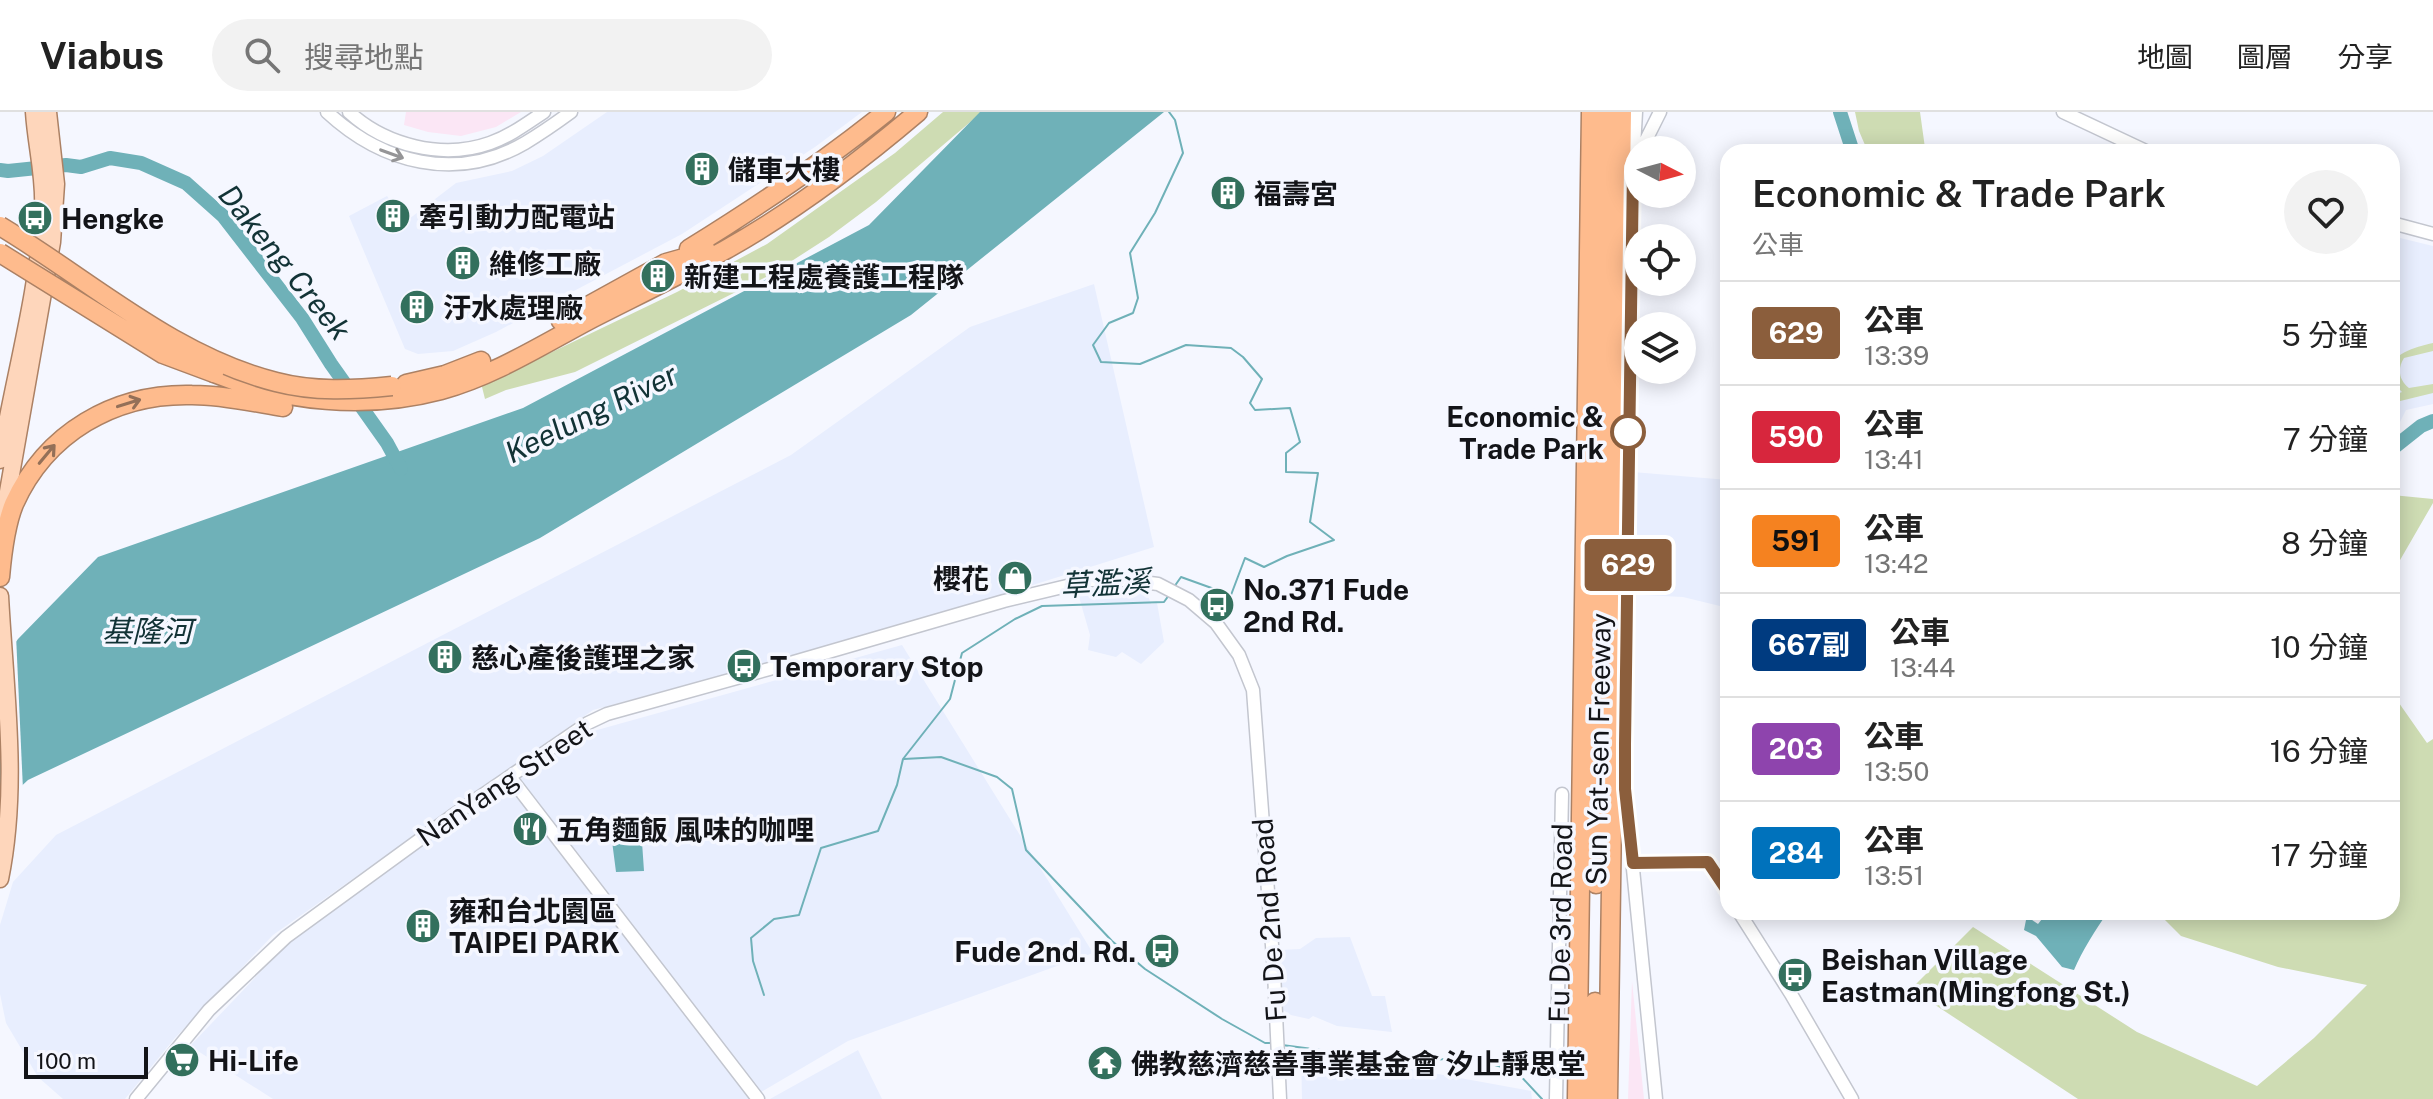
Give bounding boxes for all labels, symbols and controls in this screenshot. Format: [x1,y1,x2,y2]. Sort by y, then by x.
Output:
search box [212,19,772,91]
text: Viabus [40,33,164,78]
icon: search [240,33,284,77]
text: 搜尋地點 [304,39,424,75]
text: 地圖 [2137,40,2193,73]
text: 圖層 [2237,40,2293,73]
text: 分享 [2337,40,2393,73]
north arrow [1624,136,1696,208]
map controls [1624,136,1696,384]
one-way arrow [379,148,404,162]
building icon: 儲車大樓 [683,150,721,188]
place label: 儲車大樓 [728,153,840,186]
button: heart [2284,170,2368,254]
text: Economic & Trade Park [1752,171,2166,216]
building icon: 福壽宮 [1209,174,1247,212]
water label: Dakeng Creek [211,177,359,348]
place label: 福壽宮 [1254,177,1338,210]
building icon: 牽引動力配電站 [374,197,412,235]
bus stop icon: Hengke [16,199,54,237]
place label: 牽引動力配電站 [419,200,615,233]
place label: Hengke [61,202,164,235]
button: locate [1624,224,1696,296]
text: 公車 [1752,229,1804,260]
building icon: 維修工廠 [444,244,482,282]
place label: 維修工廠 [489,247,601,280]
building icon: 新建工程處養護工程隊 [639,257,677,295]
place label: 新建工程處養護工程隊 [684,260,964,293]
building icon: 汙水處理廠 [398,288,436,326]
place label: 汙水處理廠 [443,291,583,324]
text: 公車 [1864,302,1924,338]
button: layers [1624,312,1696,384]
text: 629 [1769,316,1823,349]
text: 5 分鐘 [2281,317,2368,353]
text: 13:39 [1864,340,1929,371]
water label: Keelung River [499,355,684,470]
one-way arrow [116,395,142,410]
place label: Economic & Trade Park [1446,400,1604,465]
text: 公車 [1864,406,1924,442]
marker: Economic & Trade Park [1611,415,1645,449]
text: 590 [1768,420,1824,453]
text: 7 分鐘 [2283,421,2368,457]
text: 13:41 [1864,444,1924,475]
one-way arrow [38,445,56,465]
text: 公車 [1864,510,1924,546]
text: 591 [1771,524,1821,557]
text: 8 分鐘 [2281,525,2368,561]
line badge: 629 [1582,539,1674,591]
text: 629 [1601,548,1655,581]
text: 13:42 [1864,548,1929,579]
shop icon: 櫻花 [996,559,1034,597]
place label: 櫻花 [933,562,989,595]
water label: 草濫溪 [1059,562,1155,603]
place label: No.371 Fude 2nd Rd. [1243,573,1409,638]
bus stop icon: No.371 Fude 2nd Rd. [1198,586,1236,624]
street label: Sun Yat-sen Freeway [1579,612,1617,886]
water label: 基隆河 [102,613,197,649]
text: 公車 [1890,614,1950,650]
text: 667副 [1768,628,1850,661]
text: 10 分鐘 [2270,629,2368,665]
building icon: 慈心產後護理之家 [426,638,464,676]
place label: 慈心產後護理之家 [471,641,695,674]
bus stop icon: Temporary Stop [725,647,763,685]
place label: Temporary Stop [770,650,984,683]
text: 13:44 [1890,652,1955,683]
street label: NanYang Street [410,711,598,853]
text: 公車 [1864,718,1924,754]
text: 203 [1769,732,1823,765]
text: 16 分鐘 [2270,733,2368,769]
text: 13:50 [1864,756,1929,787]
restaurant icon: 五角麵飯 風味的咖哩 [511,810,549,848]
place label: 五角麵飯 風味的咖哩 [556,813,814,846]
street label: Fu De 2nd Road [1245,817,1293,1023]
text: 公車 [1864,822,1924,858]
street label: Fu De 3rd Road [1542,823,1578,1023]
text: 284 [1769,836,1823,869]
text: 17 分鐘 [2270,837,2368,873]
text: 13:51 [1864,860,1924,891]
place label: 雍和台北園區 TAIPEI PARK [449,894,620,959]
building icon: 雍和台北園區 TAIPEI PARK [404,907,442,945]
bus stop icon: Fude 2nd. Rd. [1143,932,1181,970]
place label: Fude 2nd. Rd. [954,935,1136,968]
place label: Beishan Village Eastman(Mingfong St.) [1821,943,2131,1008]
bus stop icon: Beishan Village Eastman(Mingfong St.) [1776,956,1814,994]
supermarket icon: Hi-Life [163,1041,201,1079]
scale bar [24,1043,148,1079]
place label: Hi-Life [208,1044,299,1077]
temple icon: 佛教慈濟慈善事業基金會 汐止靜思堂 [1086,1044,1124,1082]
place label: 佛教慈濟慈善事業基金會 汐止靜思堂 [1131,1047,1585,1080]
text: 100 m [36,1048,96,1074]

